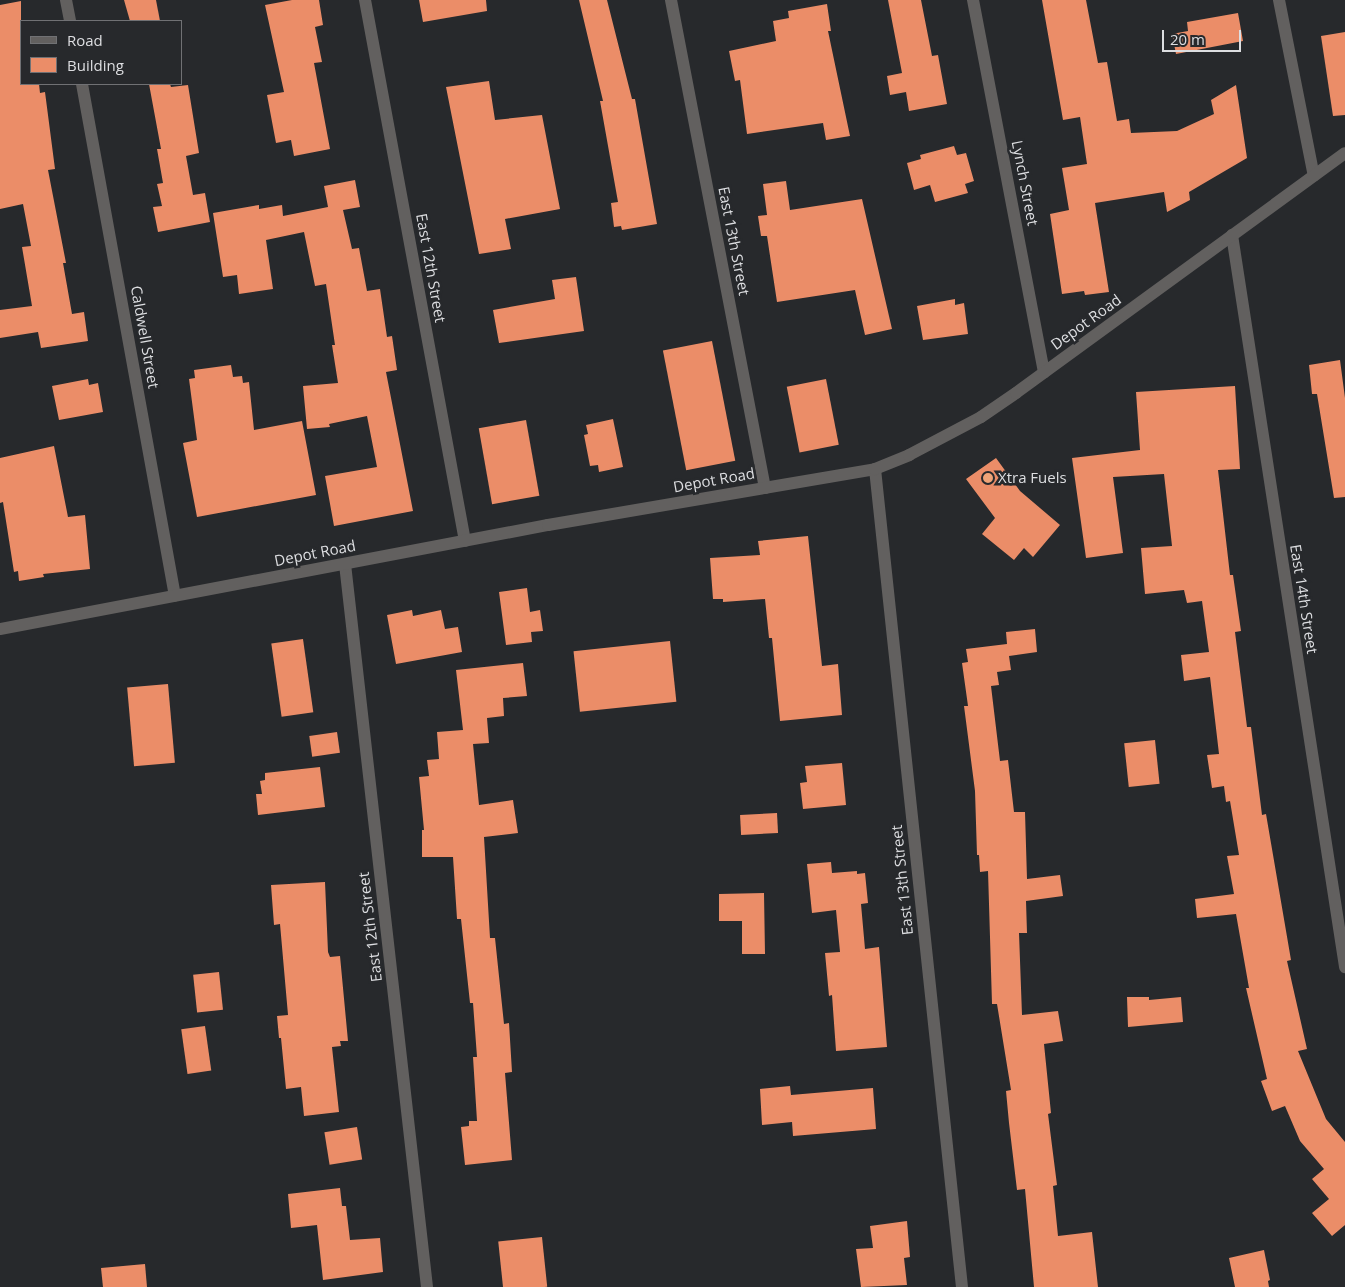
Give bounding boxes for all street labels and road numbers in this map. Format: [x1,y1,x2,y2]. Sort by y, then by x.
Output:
street label: Lynch Street [1008,139,1042,227]
street label: East 13th Street [715,185,753,297]
street label: East 12th Street [413,212,449,324]
street label: Caldwell Street [127,284,163,390]
street label: Depot Road [1047,290,1125,354]
street label: Depot Road [672,464,756,496]
street label: Depot Road [273,536,357,570]
street label: East 14th Street [1286,543,1322,655]
street label: East 13th Street [887,824,917,936]
street label: East 12th Street [354,871,386,983]

